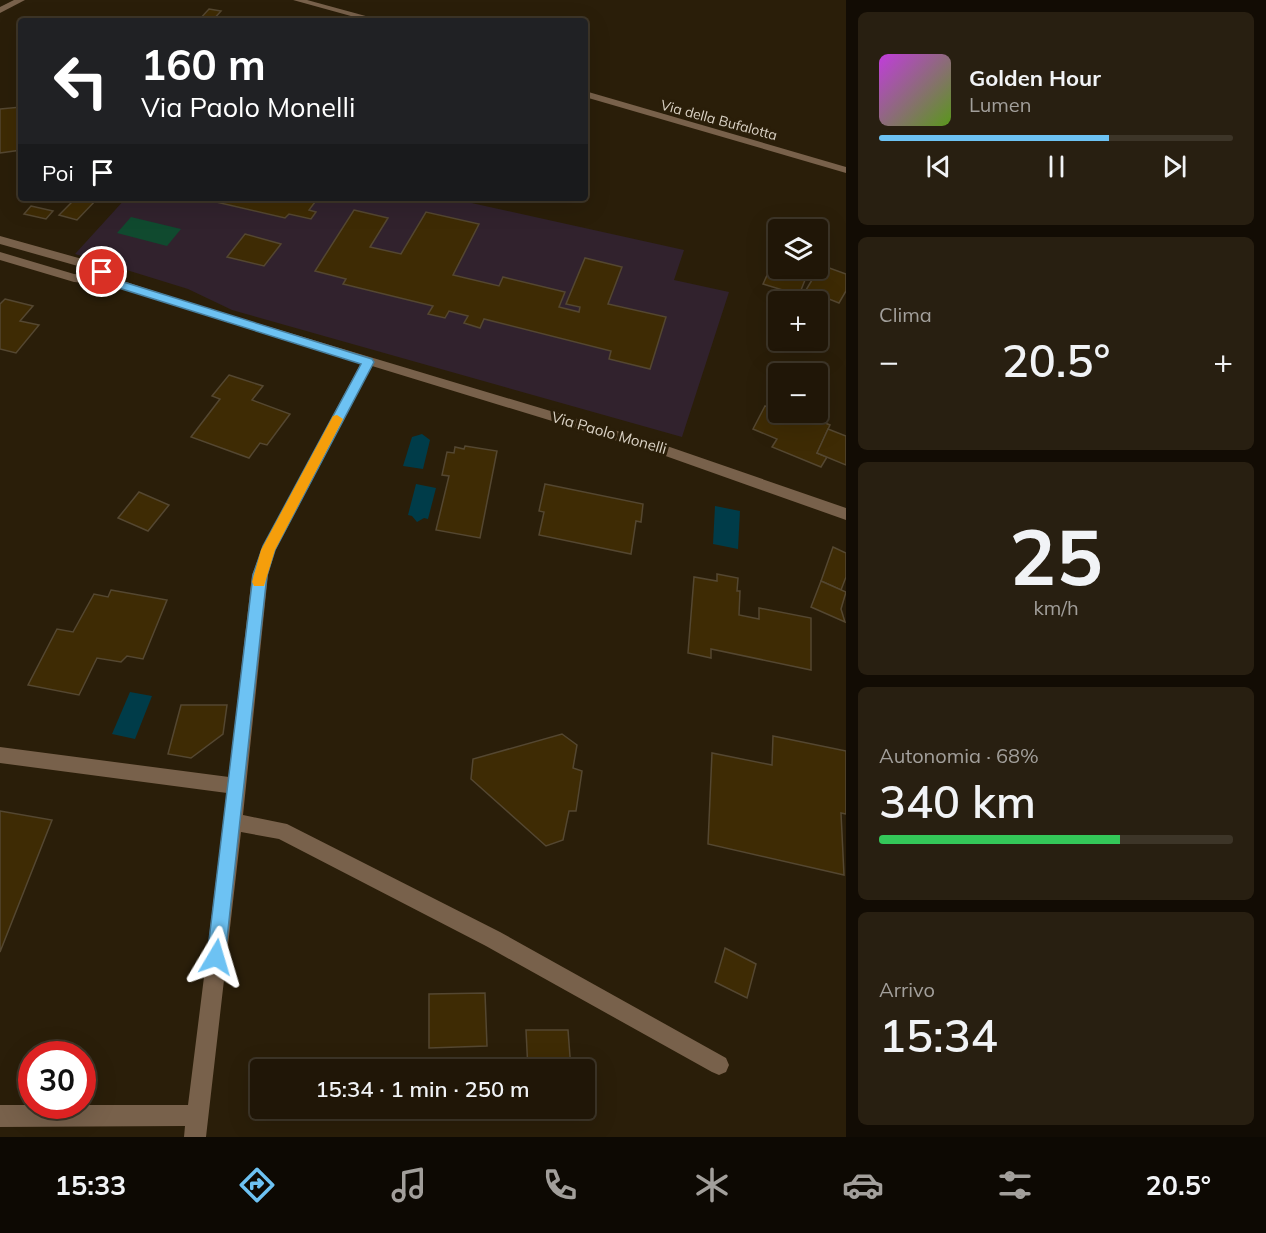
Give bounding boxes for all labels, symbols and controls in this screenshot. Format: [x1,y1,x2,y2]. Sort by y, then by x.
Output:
text: 160 m [141,38,266,91]
icon: left [42,42,120,120]
text: Golden Hour [969,64,1101,92]
text: Via Paolo Monelli [141,90,355,124]
text: Lumen [969,92,1031,117]
street label: Via della Bufalotta [659,96,779,144]
icon: previous [922,150,955,183]
icon: pause [1040,150,1073,183]
icon: next [1158,150,1191,183]
icon: arrive [86,156,119,189]
text: Poi [42,159,74,187]
map controls [768,219,828,423]
button: layers [768,219,828,279]
pin [76,246,127,297]
icon: arrive [85,255,118,288]
button: + [768,291,828,351]
text: Clima [879,302,932,327]
text: 20.5° [1002,332,1110,388]
text: − [879,340,899,381]
text: + [1213,340,1233,381]
button: − [768,363,828,423]
street label: Via Paolo Monelli [549,407,669,458]
text: 25 [1009,507,1103,605]
text: km/h [1033,595,1079,620]
text: Autonomia · 68% [879,743,1039,768]
text: 340 km [879,773,1036,829]
position arrow [184,925,248,989]
text: Arrivo [879,977,935,1002]
text: 15:34 [879,1007,998,1063]
speed limit sign: 30 [18,1041,96,1119]
text: 15:34 · 1 min · 250 m [315,1075,530,1103]
icon: directions [236,1164,278,1206]
icon: music [388,1164,430,1206]
icon: phone [539,1164,581,1206]
icon: climate [691,1164,733,1206]
icon: car [842,1164,884,1206]
icon: filters [994,1164,1036,1206]
text: 15:33 [55,1168,126,1202]
text: 20.5° [1146,1168,1211,1202]

